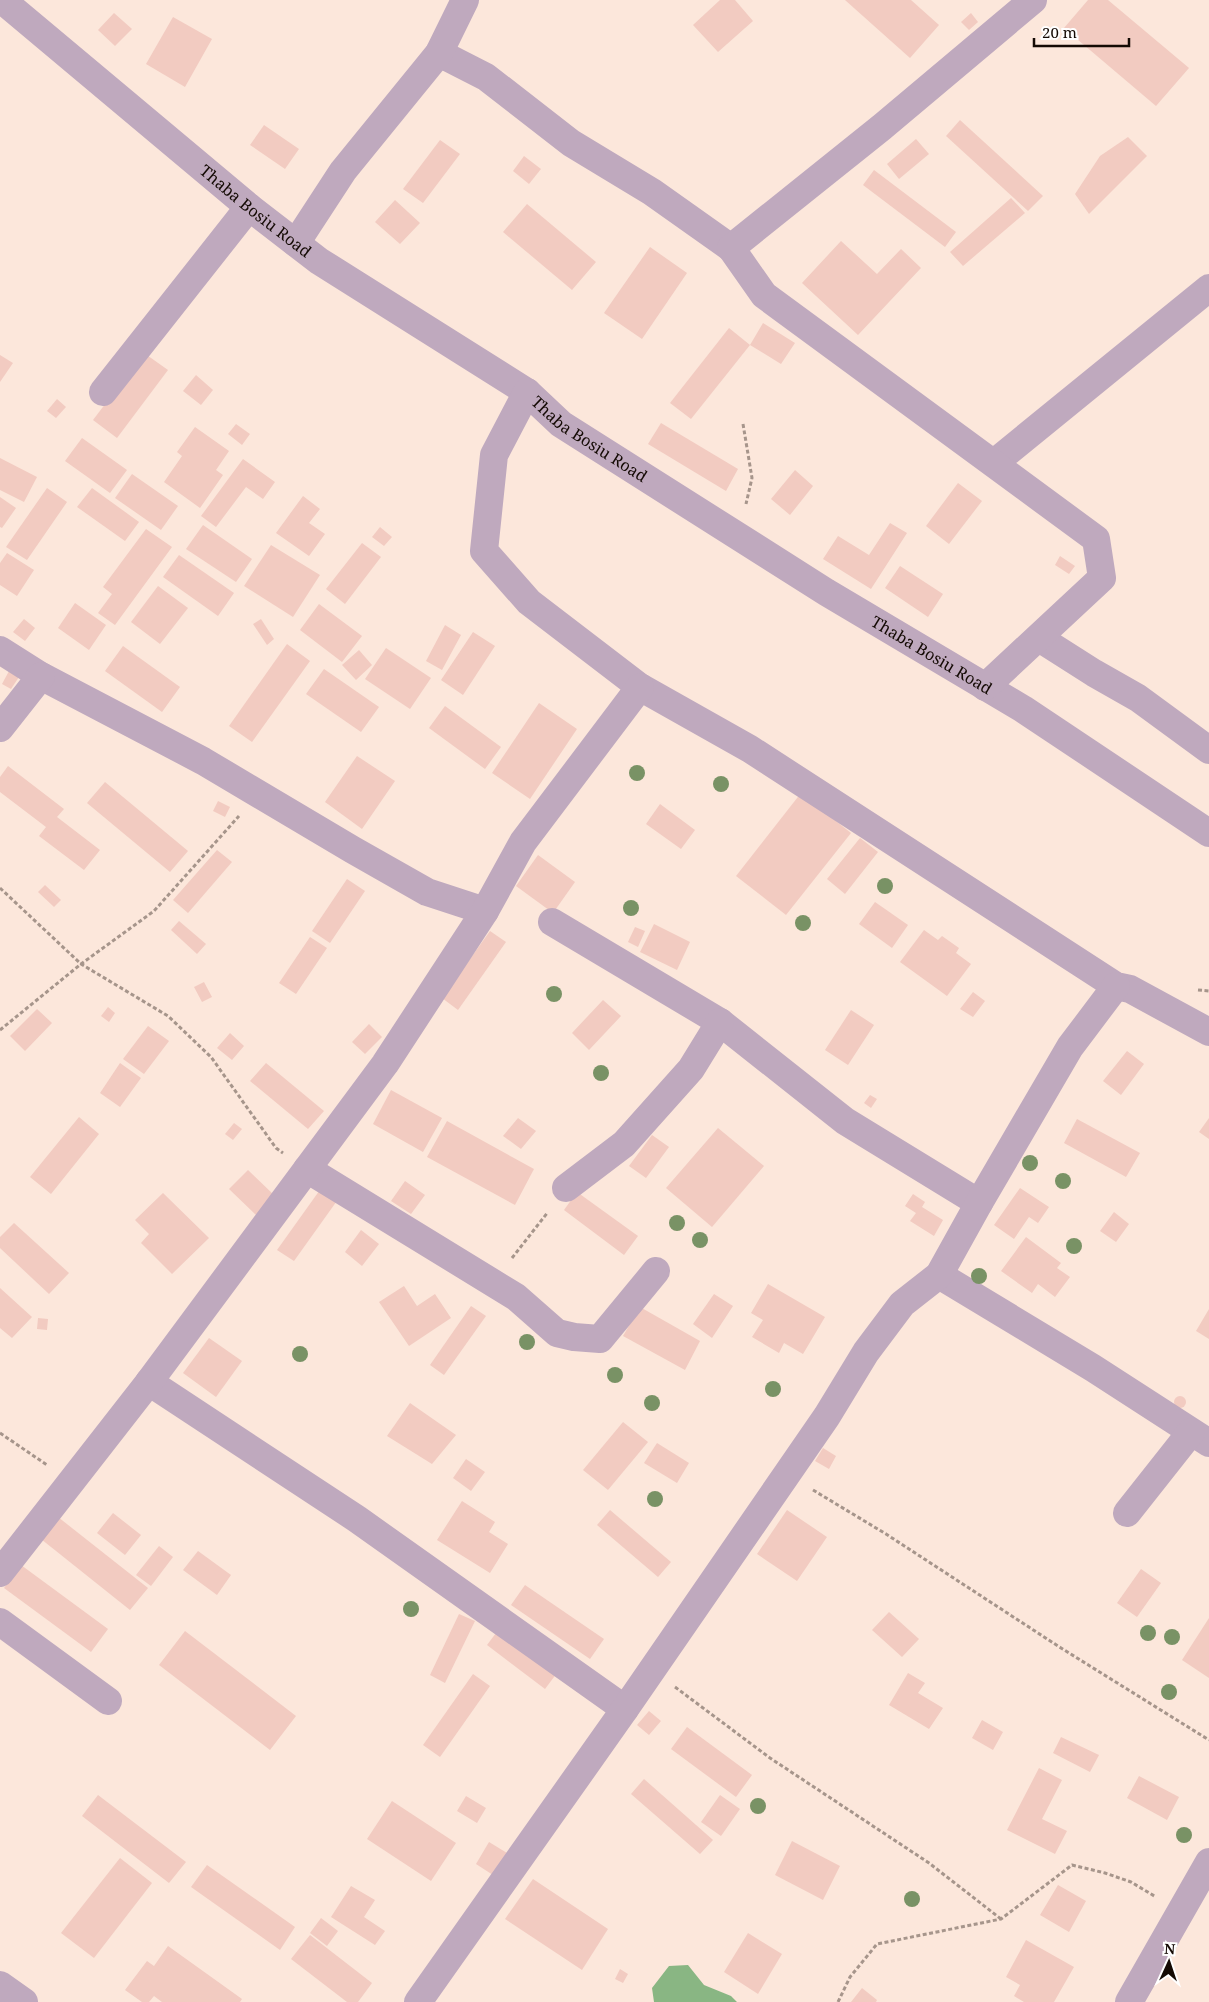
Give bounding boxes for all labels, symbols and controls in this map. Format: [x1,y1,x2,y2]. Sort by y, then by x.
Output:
scale bar [1034,15,1129,47]
text: 20 m [1042,22,1077,42]
street label: Thaba Bosiu Road [195,160,316,262]
street label: Thaba Bosiu Road [527,391,652,487]
street label: Thaba Bosiu Road [867,610,996,699]
north arrow [1144,1937,1194,1987]
text: N [1164,1939,1176,1958]

